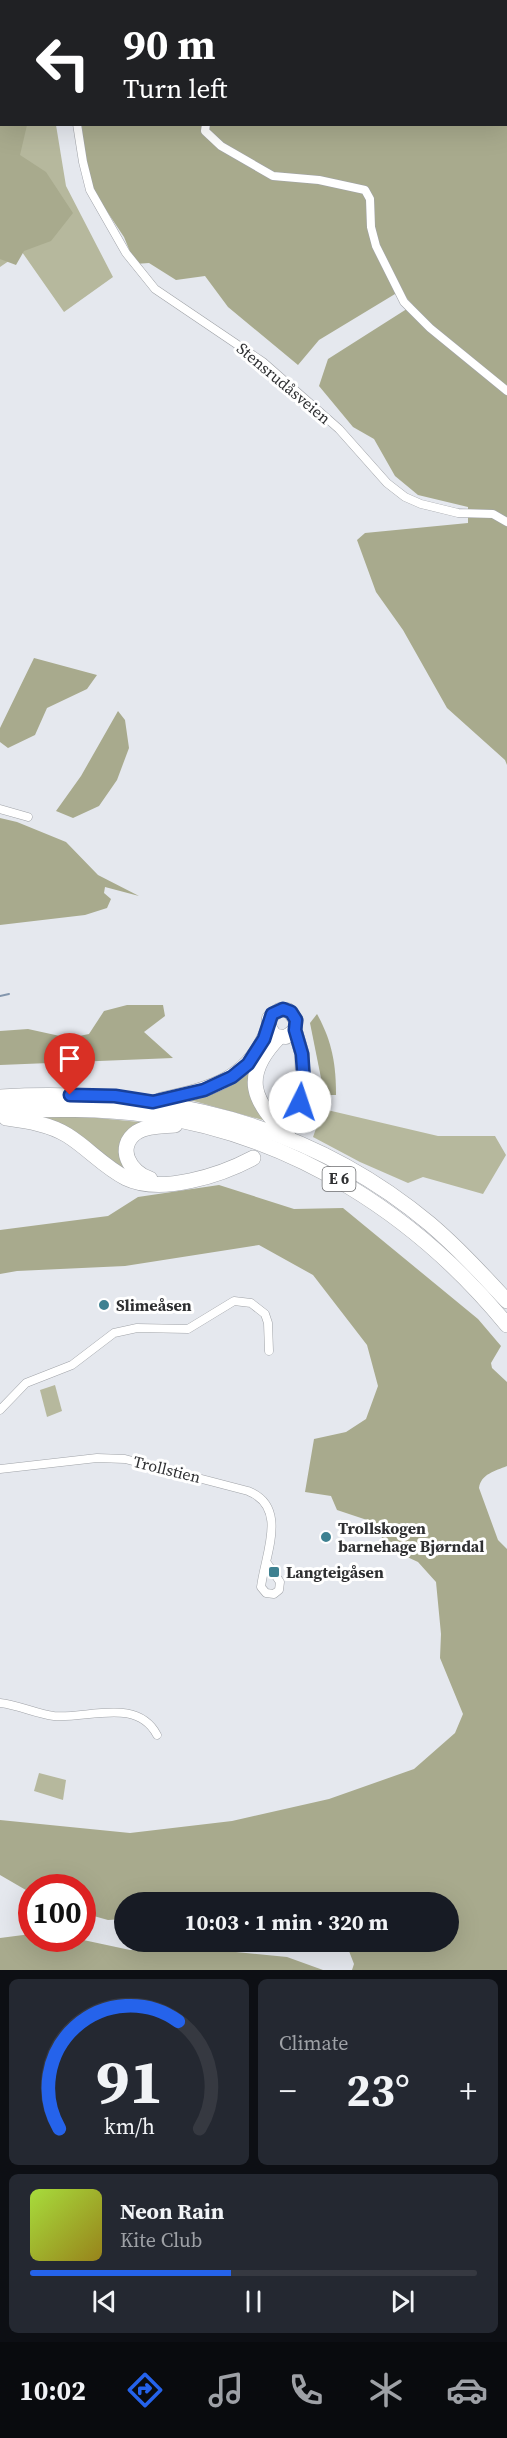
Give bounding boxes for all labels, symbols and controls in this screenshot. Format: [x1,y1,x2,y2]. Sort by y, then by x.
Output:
text: 90 m [123,15,216,73]
icon: left [24,24,102,102]
text: Turn left [123,70,227,107]
street label: Stensrudåsveien [232,337,336,429]
pin [44,1033,95,1095]
icon: arrive [53,1042,86,1075]
position arrow [268,1070,332,1134]
road number: E 6 [322,1167,356,1191]
place label: Slimeåsen [116,1294,192,1316]
marker: Slimeåsen [97,1298,111,1312]
street label: Trollstien [131,1450,203,1488]
place label: Trollskogen barnehage Bjørndal [338,1517,484,1557]
marker: Trollskogen barnehage Bjørndal [319,1530,333,1544]
place label: Langteigåsen [286,1561,384,1583]
marker: Langteigåsen [267,1565,281,1579]
speed limit sign: 100 [18,1874,96,1952]
text: 10:03 · 1 min · 320 m [185,1907,388,1937]
text: Climate [279,2029,348,2057]
text: 91 [95,2038,163,2124]
text: 23° [346,2059,410,2121]
text: − [279,2068,297,2113]
text: + [459,2068,477,2113]
text: km/h [103,2112,155,2141]
text: Neon Rain [120,2196,224,2226]
text: Kite Club [120,2226,202,2254]
icon: previous [88,2285,121,2318]
icon: pause [237,2285,270,2318]
icon: next [386,2285,419,2318]
icon: directions [124,2369,166,2411]
icon: music [205,2369,247,2411]
icon: phone [285,2369,327,2411]
icon: climate [365,2369,407,2411]
icon: car [446,2369,488,2411]
text: 10:02 [19,2372,86,2409]

